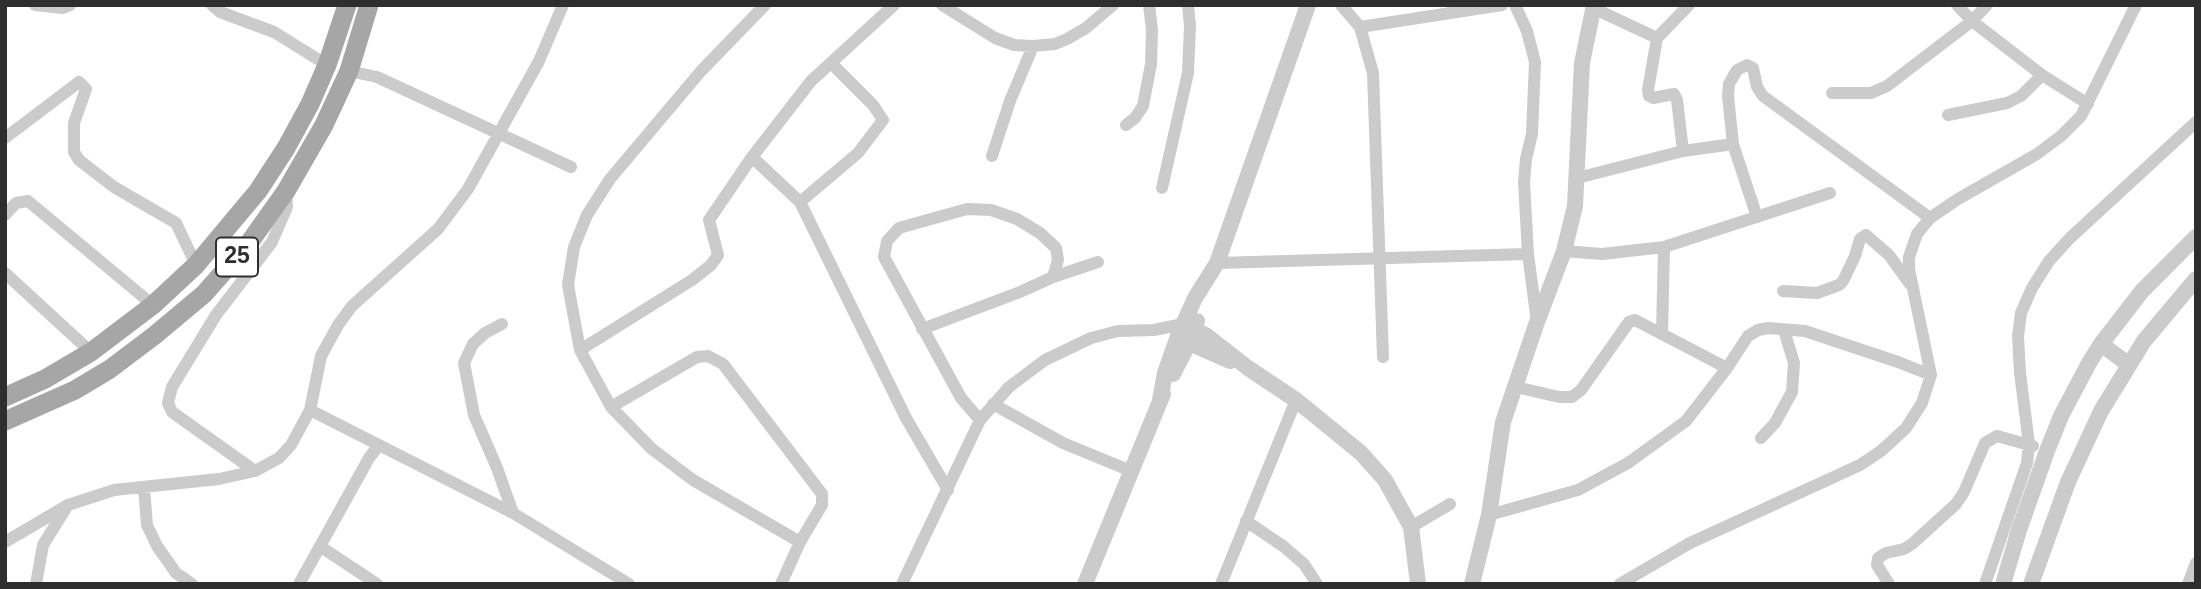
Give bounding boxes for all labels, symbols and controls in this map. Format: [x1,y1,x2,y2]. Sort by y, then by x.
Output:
road number: 25 [216,238,258,276]

